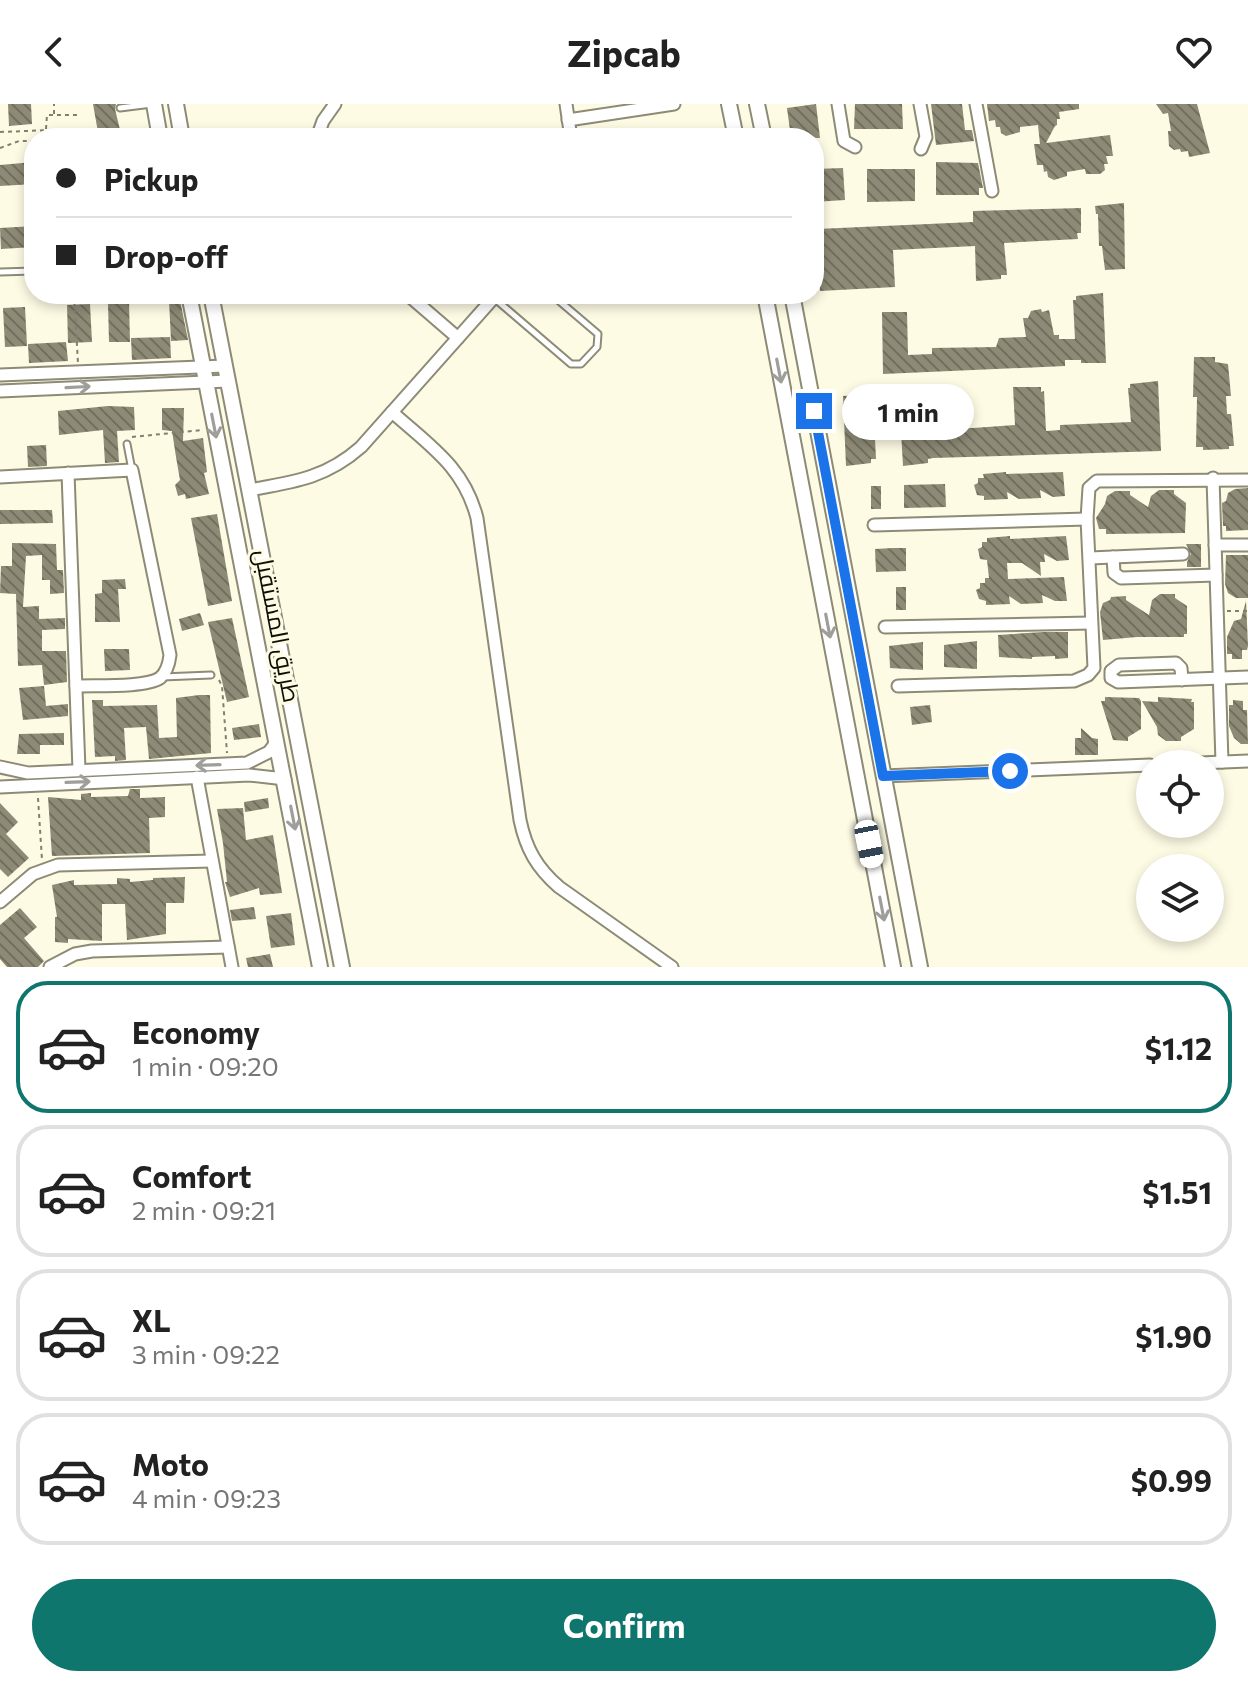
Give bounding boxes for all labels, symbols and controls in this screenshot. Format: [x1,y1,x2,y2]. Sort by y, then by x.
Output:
icon: back [32,30,76,74]
text: Zipcab [567,30,681,74]
icon: heart [1172,30,1216,74]
text: Pickup [104,160,198,197]
text: Drop-off [104,237,228,274]
one-way arrow [773,357,788,383]
one-way arrow [64,380,91,395]
callout: 1 min [842,383,974,439]
route end [796,393,832,429]
text: 1 min [877,396,939,427]
one-way arrow [207,412,222,438]
street label: طريق المستقبل [247,547,308,705]
one-way arrow [821,613,836,638]
map controls [1136,750,1224,942]
button: locate [1136,750,1224,838]
route start [992,753,1028,789]
one-way arrow [195,757,222,772]
one-way arrow [64,775,91,790]
one-way arrow [286,805,301,830]
car [853,818,885,870]
button: layers [1136,854,1224,942]
one-way arrow [875,896,890,921]
icon: car [36,1011,108,1083]
text: Economy [132,1013,260,1050]
text: $1.12 [1145,1029,1212,1066]
text: 1 min · 09:20 [132,1050,279,1081]
icon: car [36,1155,108,1227]
text: Comfort [132,1157,251,1194]
text: $1.51 [1142,1173,1212,1210]
text: 2 min · 09:21 [132,1194,276,1225]
icon: car [36,1299,108,1371]
text: XL [132,1301,171,1338]
text: $1.90 [1135,1317,1212,1354]
text: 3 min · 09:22 [132,1338,280,1369]
icon: car [36,1443,108,1515]
text: Moto [132,1445,209,1482]
text: $0.99 [1131,1461,1212,1498]
text: 4 min · 09:23 [132,1482,281,1513]
button: Confirm [32,1579,1216,1671]

